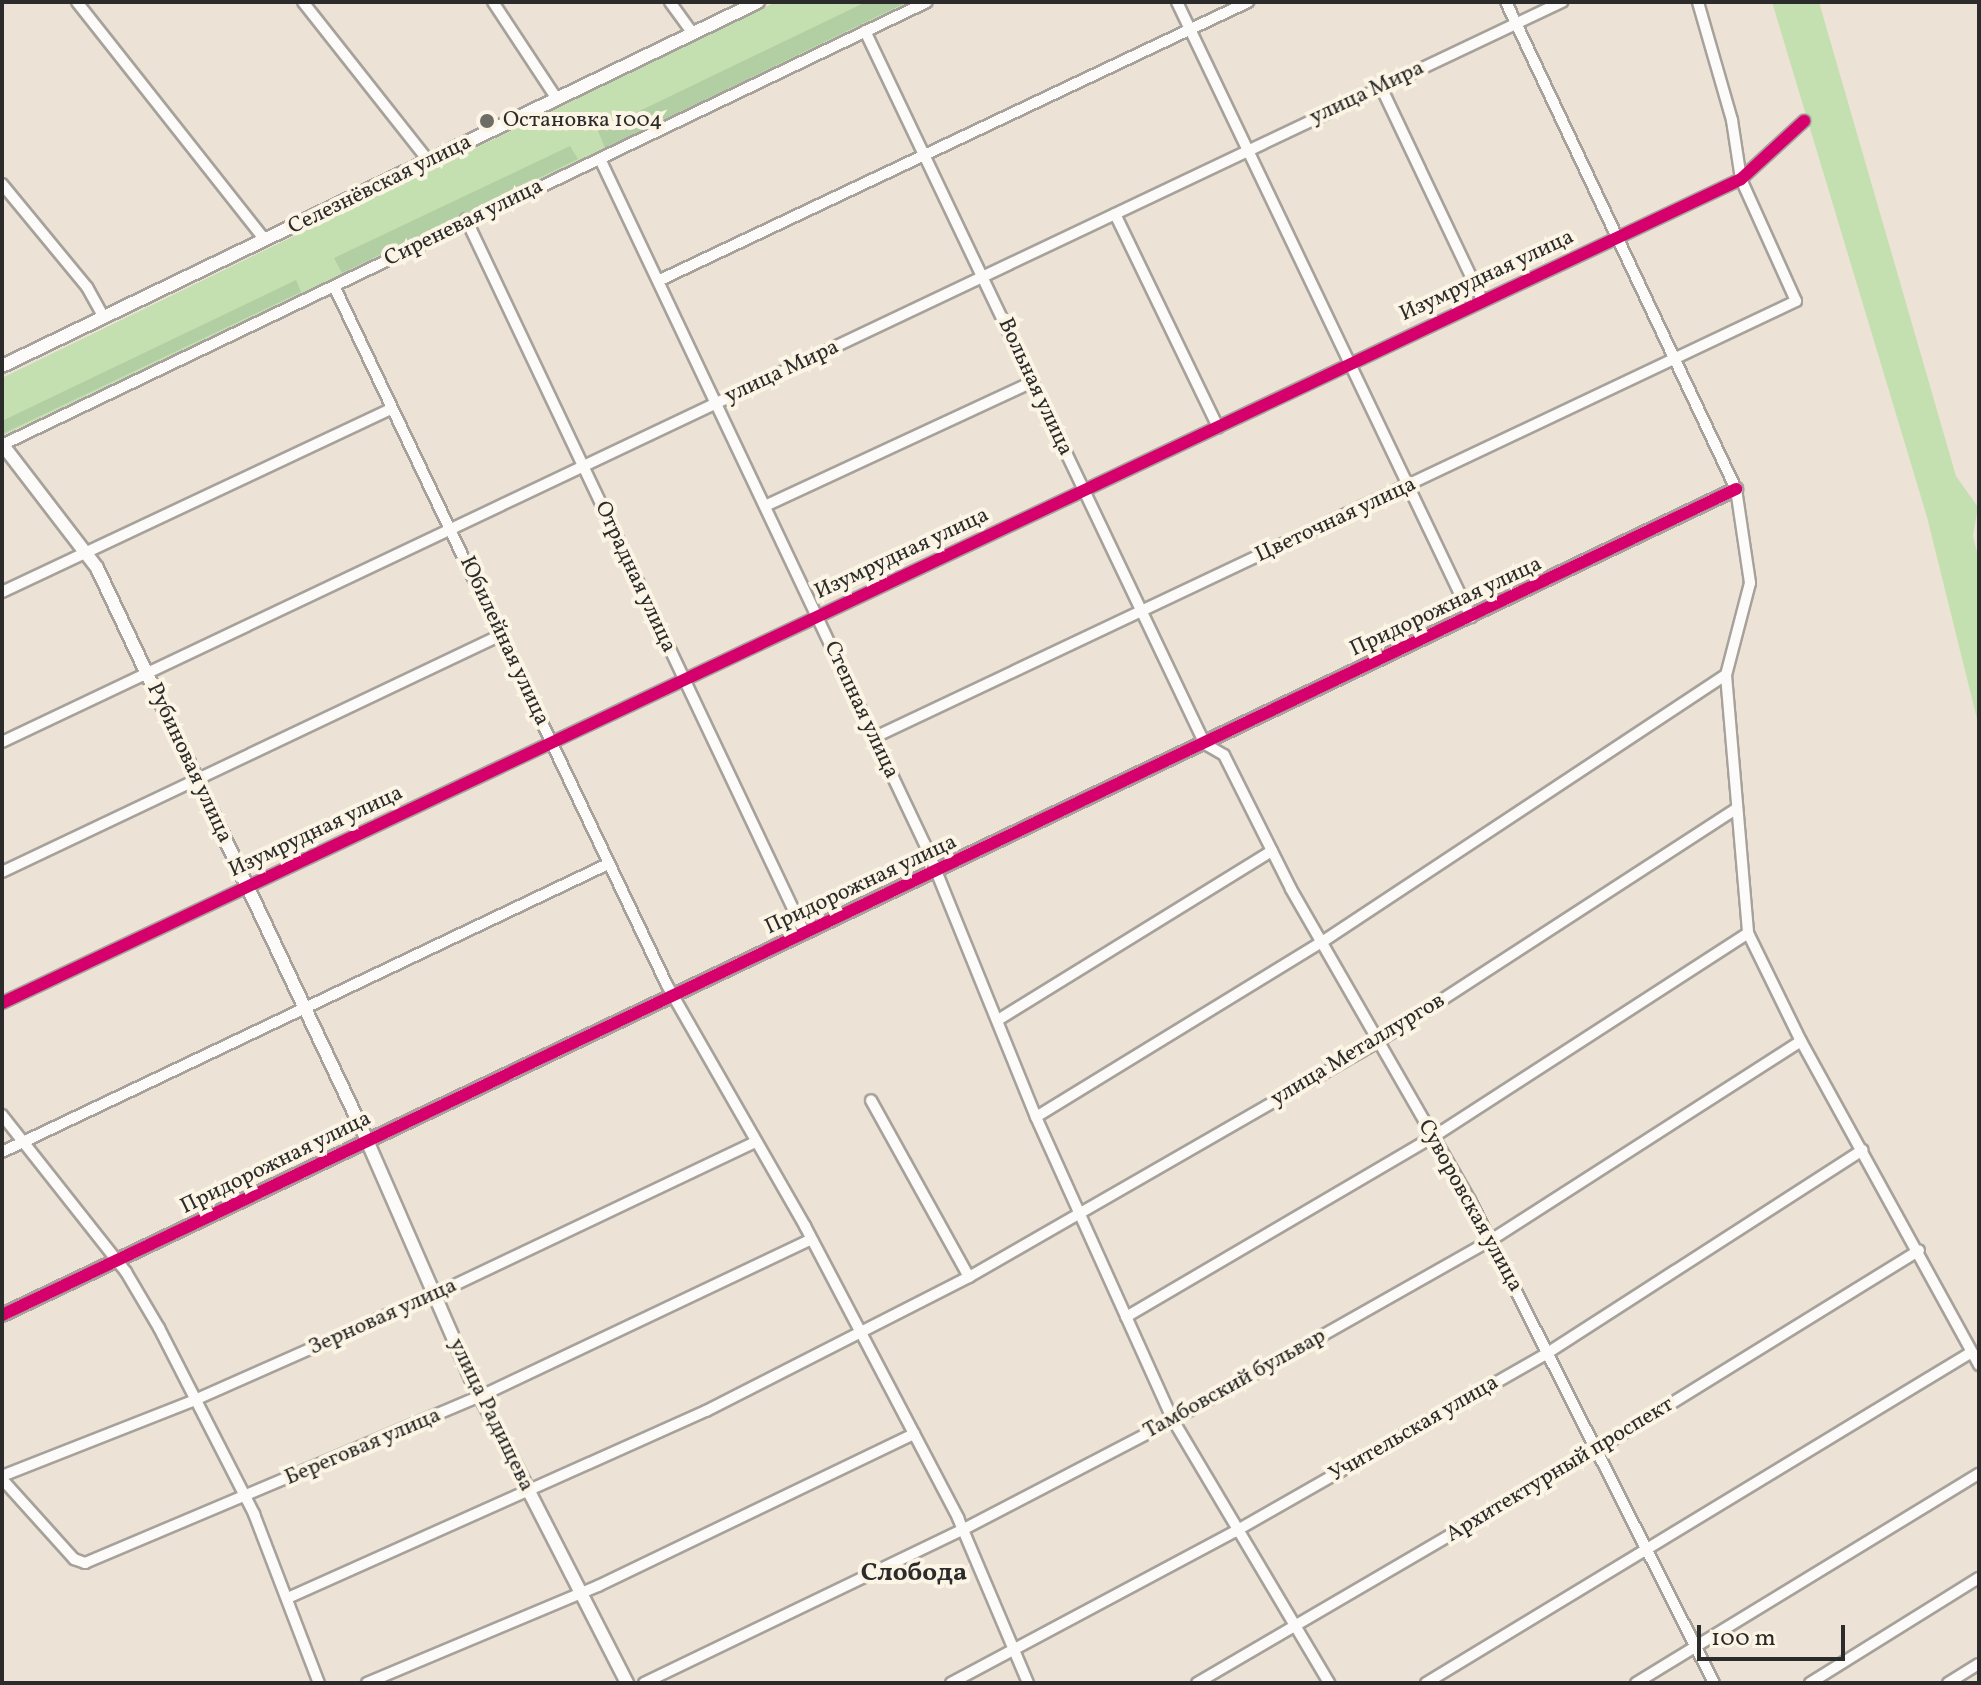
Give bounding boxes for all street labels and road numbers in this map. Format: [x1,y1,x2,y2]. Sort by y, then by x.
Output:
street label: улица Мира [1306,55,1428,131]
street label: Селезнёвская улица [284,129,476,241]
street label: Сиреневая улица [380,173,548,273]
street label: Изумрудная улица [1395,224,1579,328]
street label: Вольная улица [991,314,1079,460]
street label: улица Мира [721,334,843,410]
street label: Цветочная улица [1251,471,1421,569]
street label: Отрадная улица [588,497,682,657]
street label: Изумрудная улица [810,502,994,606]
street label: Придорожная улица [1346,551,1546,663]
street label: Юбилейная улица [453,552,555,730]
street label: Степная улица [817,637,905,783]
street label: Рубиновая улица [140,679,238,847]
street label: Изумрудная улица [224,780,408,884]
street label: Придорожная улица [761,829,961,941]
street label: улица Металлургов [1266,988,1450,1112]
street label: Придорожная улица [176,1105,376,1221]
street label: Суворовская улица [1412,1115,1528,1297]
street label: Зерновая улица [305,1272,461,1362]
street label: Тамбовский бульвар [1139,1323,1331,1445]
street label: улица Радищева [443,1334,539,1496]
street label: Учительская улица [1324,1370,1504,1488]
street label: Архитектурный проспект [1441,1392,1679,1548]
street label: Береговая улица [281,1402,445,1492]

